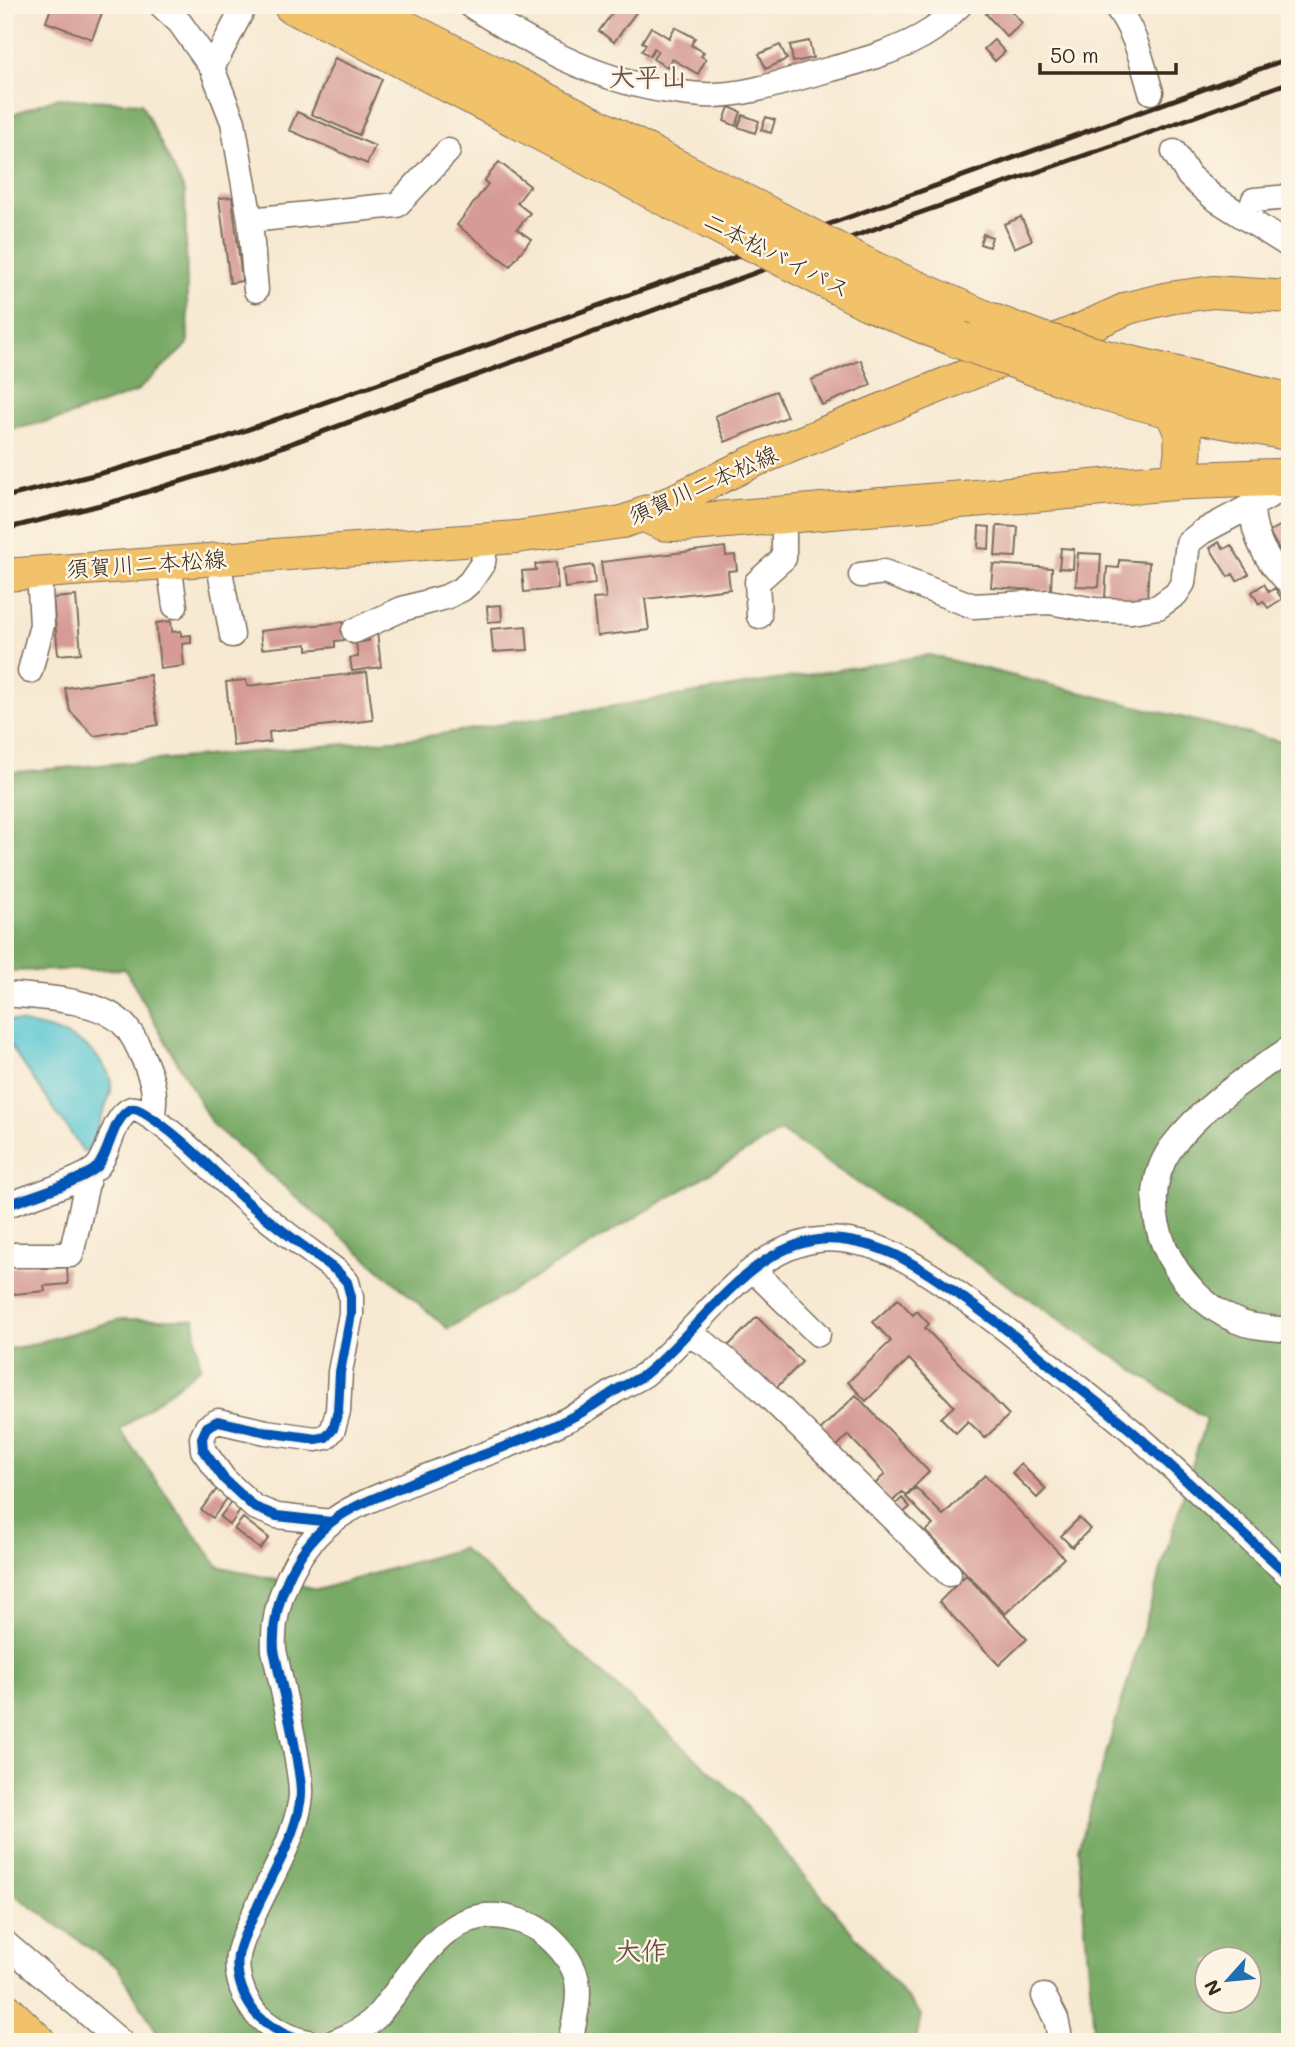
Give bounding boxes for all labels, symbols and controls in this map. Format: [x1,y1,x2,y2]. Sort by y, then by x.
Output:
scale bar [1040,32,1176,76]
text: 50 m [1050,41,1099,68]
district label: 大平山 [609,59,687,93]
street label: 二本松バイパス [699,204,856,304]
street label: 須賀川二本松線 [623,438,782,531]
street label: 須賀川二本松線 [65,542,227,584]
district label: 大作 [615,1933,667,1967]
north arrow [1194,1946,1264,2016]
text: N [1198,1976,1227,2000]

